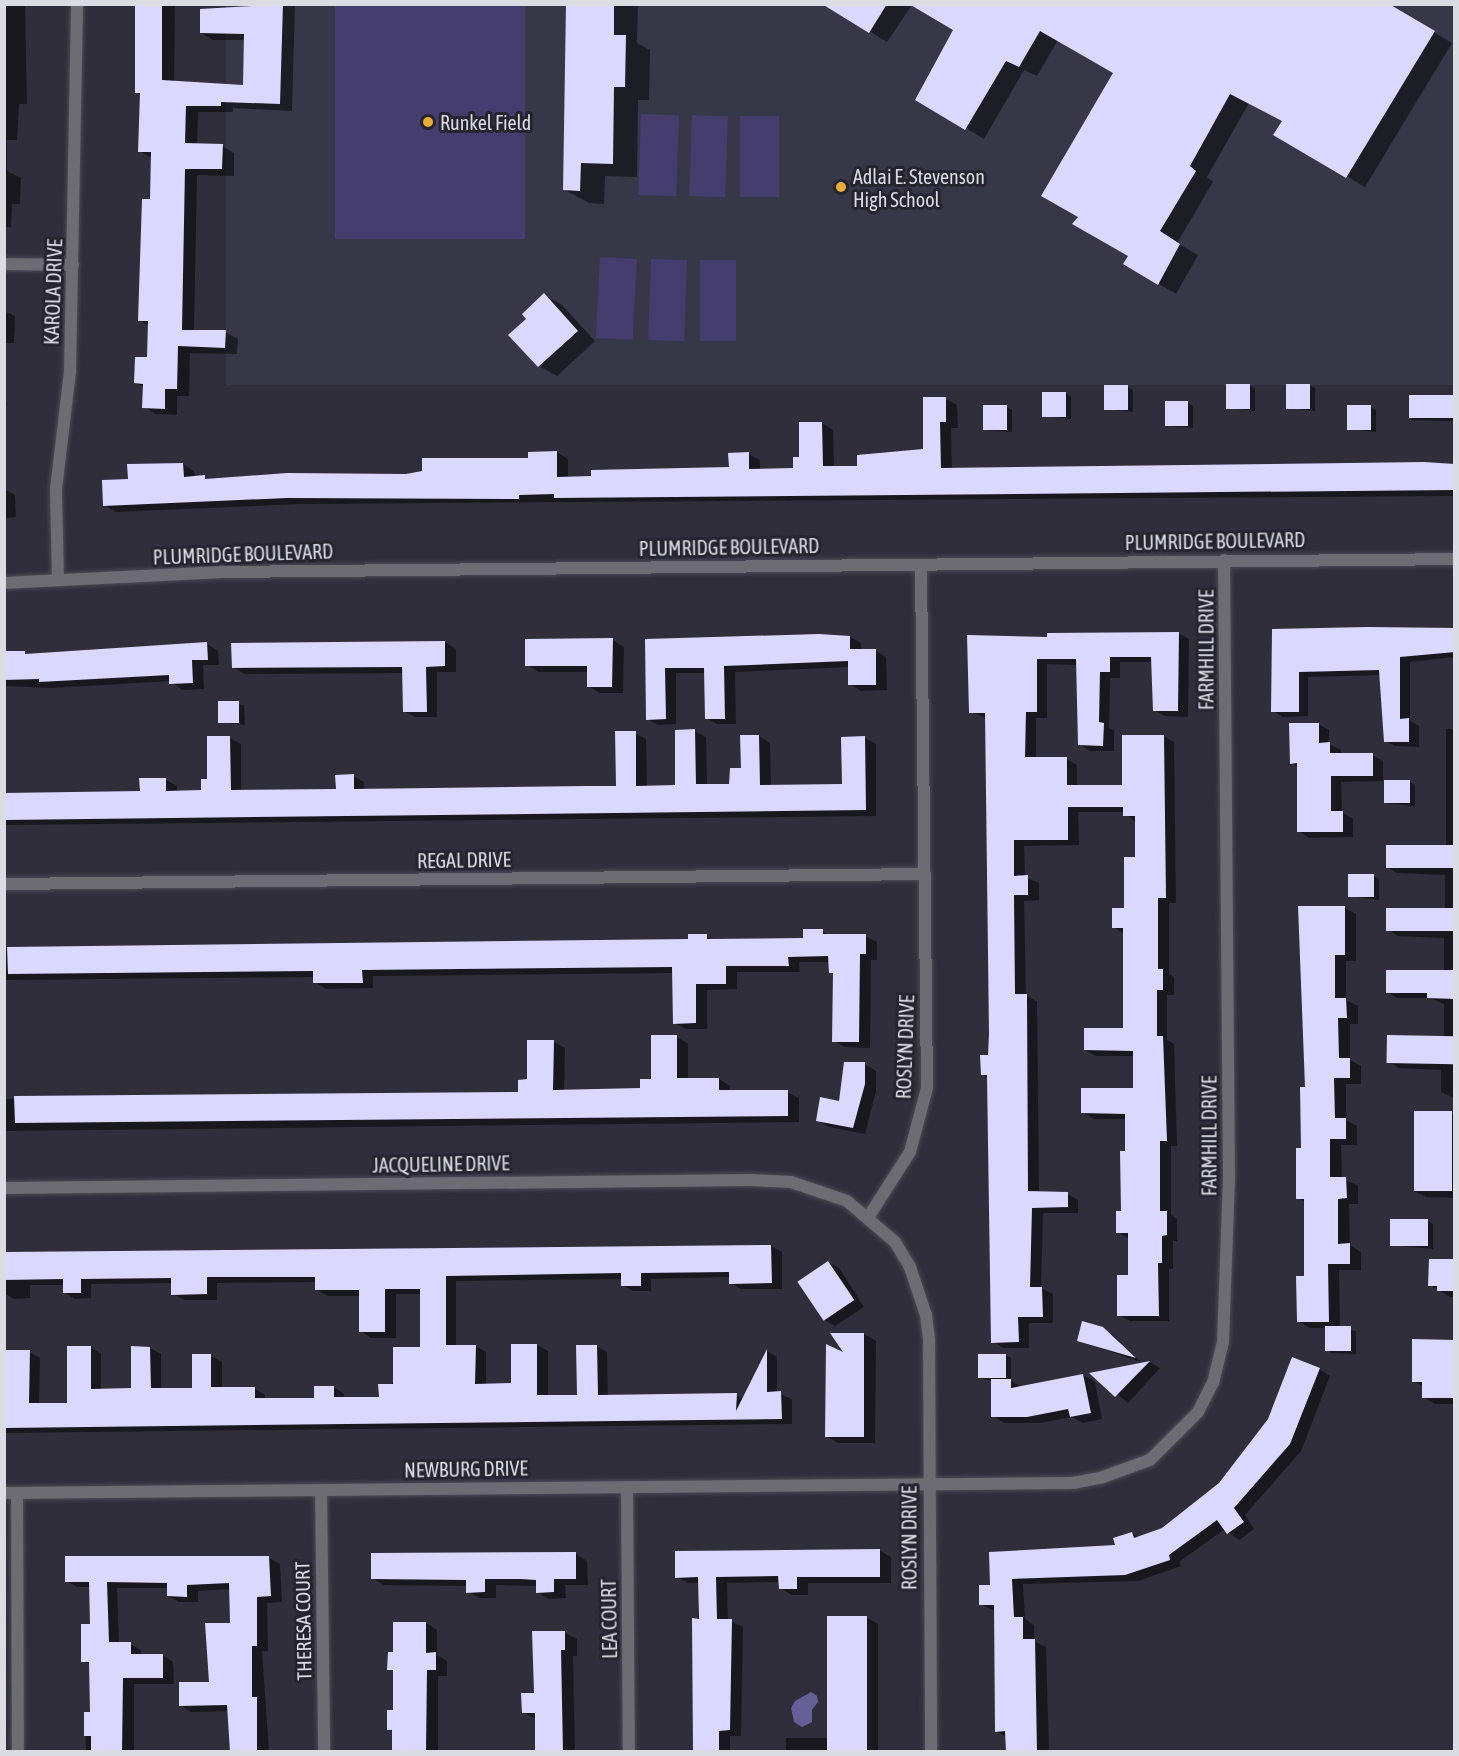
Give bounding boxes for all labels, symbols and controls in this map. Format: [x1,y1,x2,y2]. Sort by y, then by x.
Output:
place label: Runkel Field [440,110,531,134]
marker: Runkel Field [421,115,435,129]
place label: Adlai E. Stevenson High School [853,164,985,211]
marker: Adlai E. Stevenson High School [834,180,848,194]
street label: KAROLA DRIVE [39,239,67,345]
street label: PLUMRIDGE BOULEVARD [1125,527,1305,555]
street label: PLUMRIDGE BOULEVARD [639,533,819,561]
street label: PLUMRIDGE BOULEVARD [152,539,334,569]
street label: FARMHILL DRIVE [1194,590,1218,710]
street label: REGAL DRIVE [417,847,511,873]
street label: ROSLYN DRIVE [891,994,919,1100]
street label: FARMHILL DRIVE [1197,1076,1221,1196]
street label: JACQUELINE DRIVE [372,1151,510,1177]
street label: NEWBURG DRIVE [404,1456,528,1482]
street label: ROSLYN DRIVE [897,1486,921,1590]
street label: THERESA COURT [290,1561,316,1681]
street label: LEA COURT [596,1579,622,1659]

